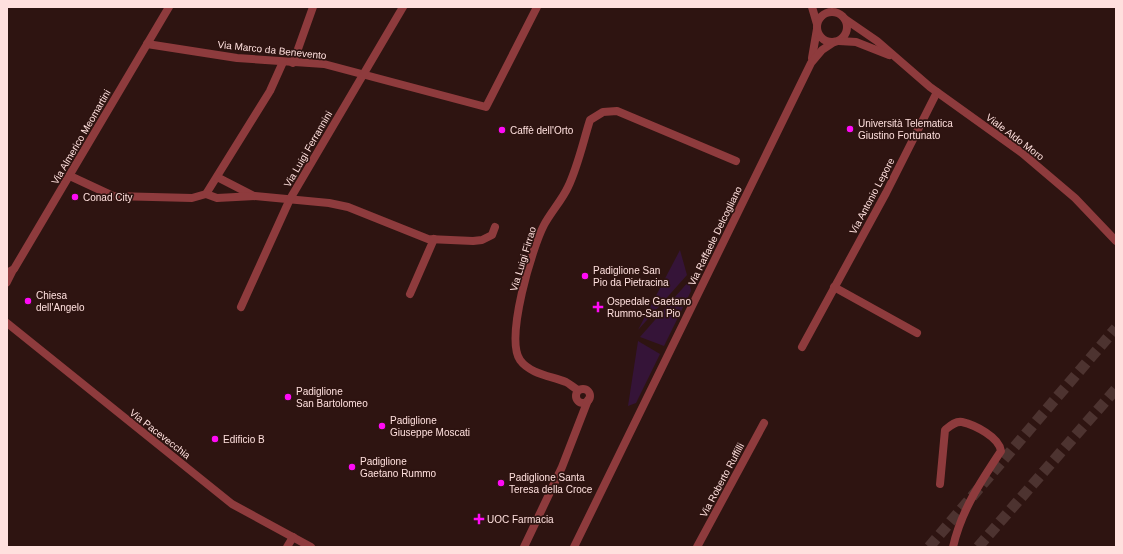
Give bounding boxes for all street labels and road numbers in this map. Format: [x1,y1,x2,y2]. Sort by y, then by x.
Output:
street label: Via Marco da Benevento [217,39,327,61]
street label: Via Almerico Meomartini [49,88,113,186]
street label: Via Luigi Ferrannini [282,109,334,189]
street label: Viale Aldo Moro [984,112,1047,163]
street label: Via Antonio Lepore [847,156,897,236]
street label: Via Raffaele Delcogliano [686,184,744,287]
street label: Via Luigi Firrao [508,225,538,293]
street label: Via Pacevecchia [128,407,193,461]
street label: Via Roberto Ruffilli [698,441,746,519]

